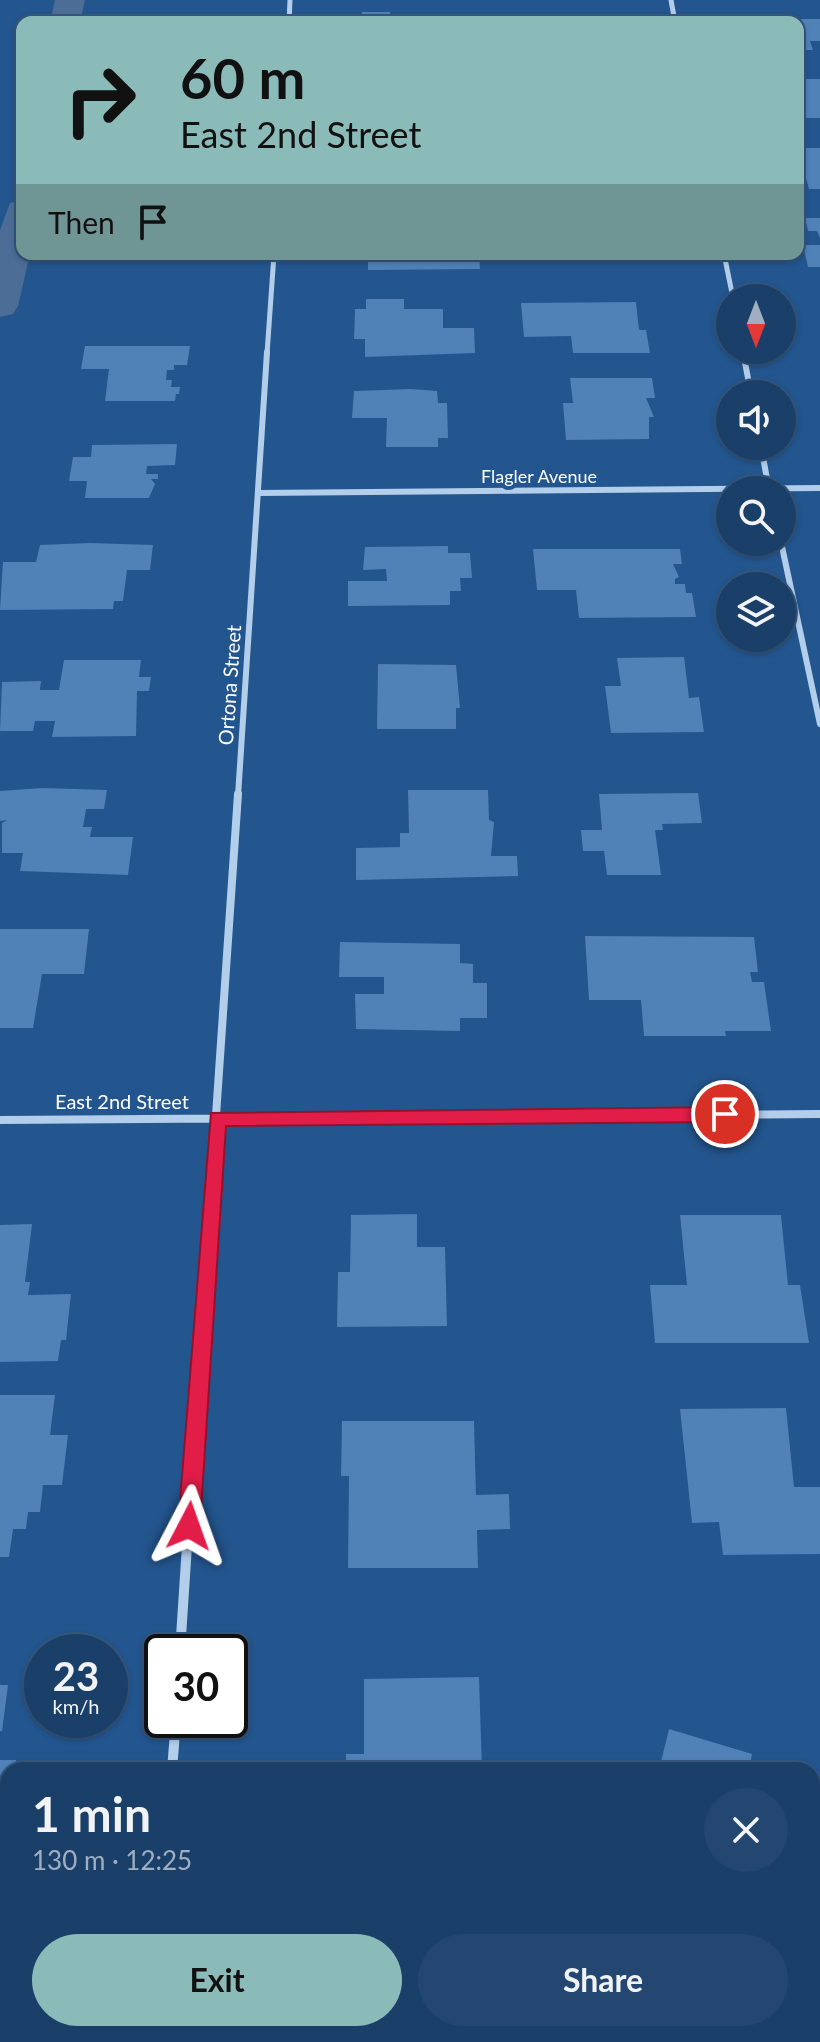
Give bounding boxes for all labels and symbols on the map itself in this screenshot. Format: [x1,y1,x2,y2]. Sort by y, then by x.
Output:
north arrow [716,284,796,364]
street label: Flagler Avenue [481,465,597,487]
street label: Ortona Street [213,624,245,746]
pin [691,1080,759,1148]
street label: East 2nd Street [55,1089,189,1113]
position arrow [147,1484,231,1568]
speed limit sign: 30 [144,1634,248,1738]

